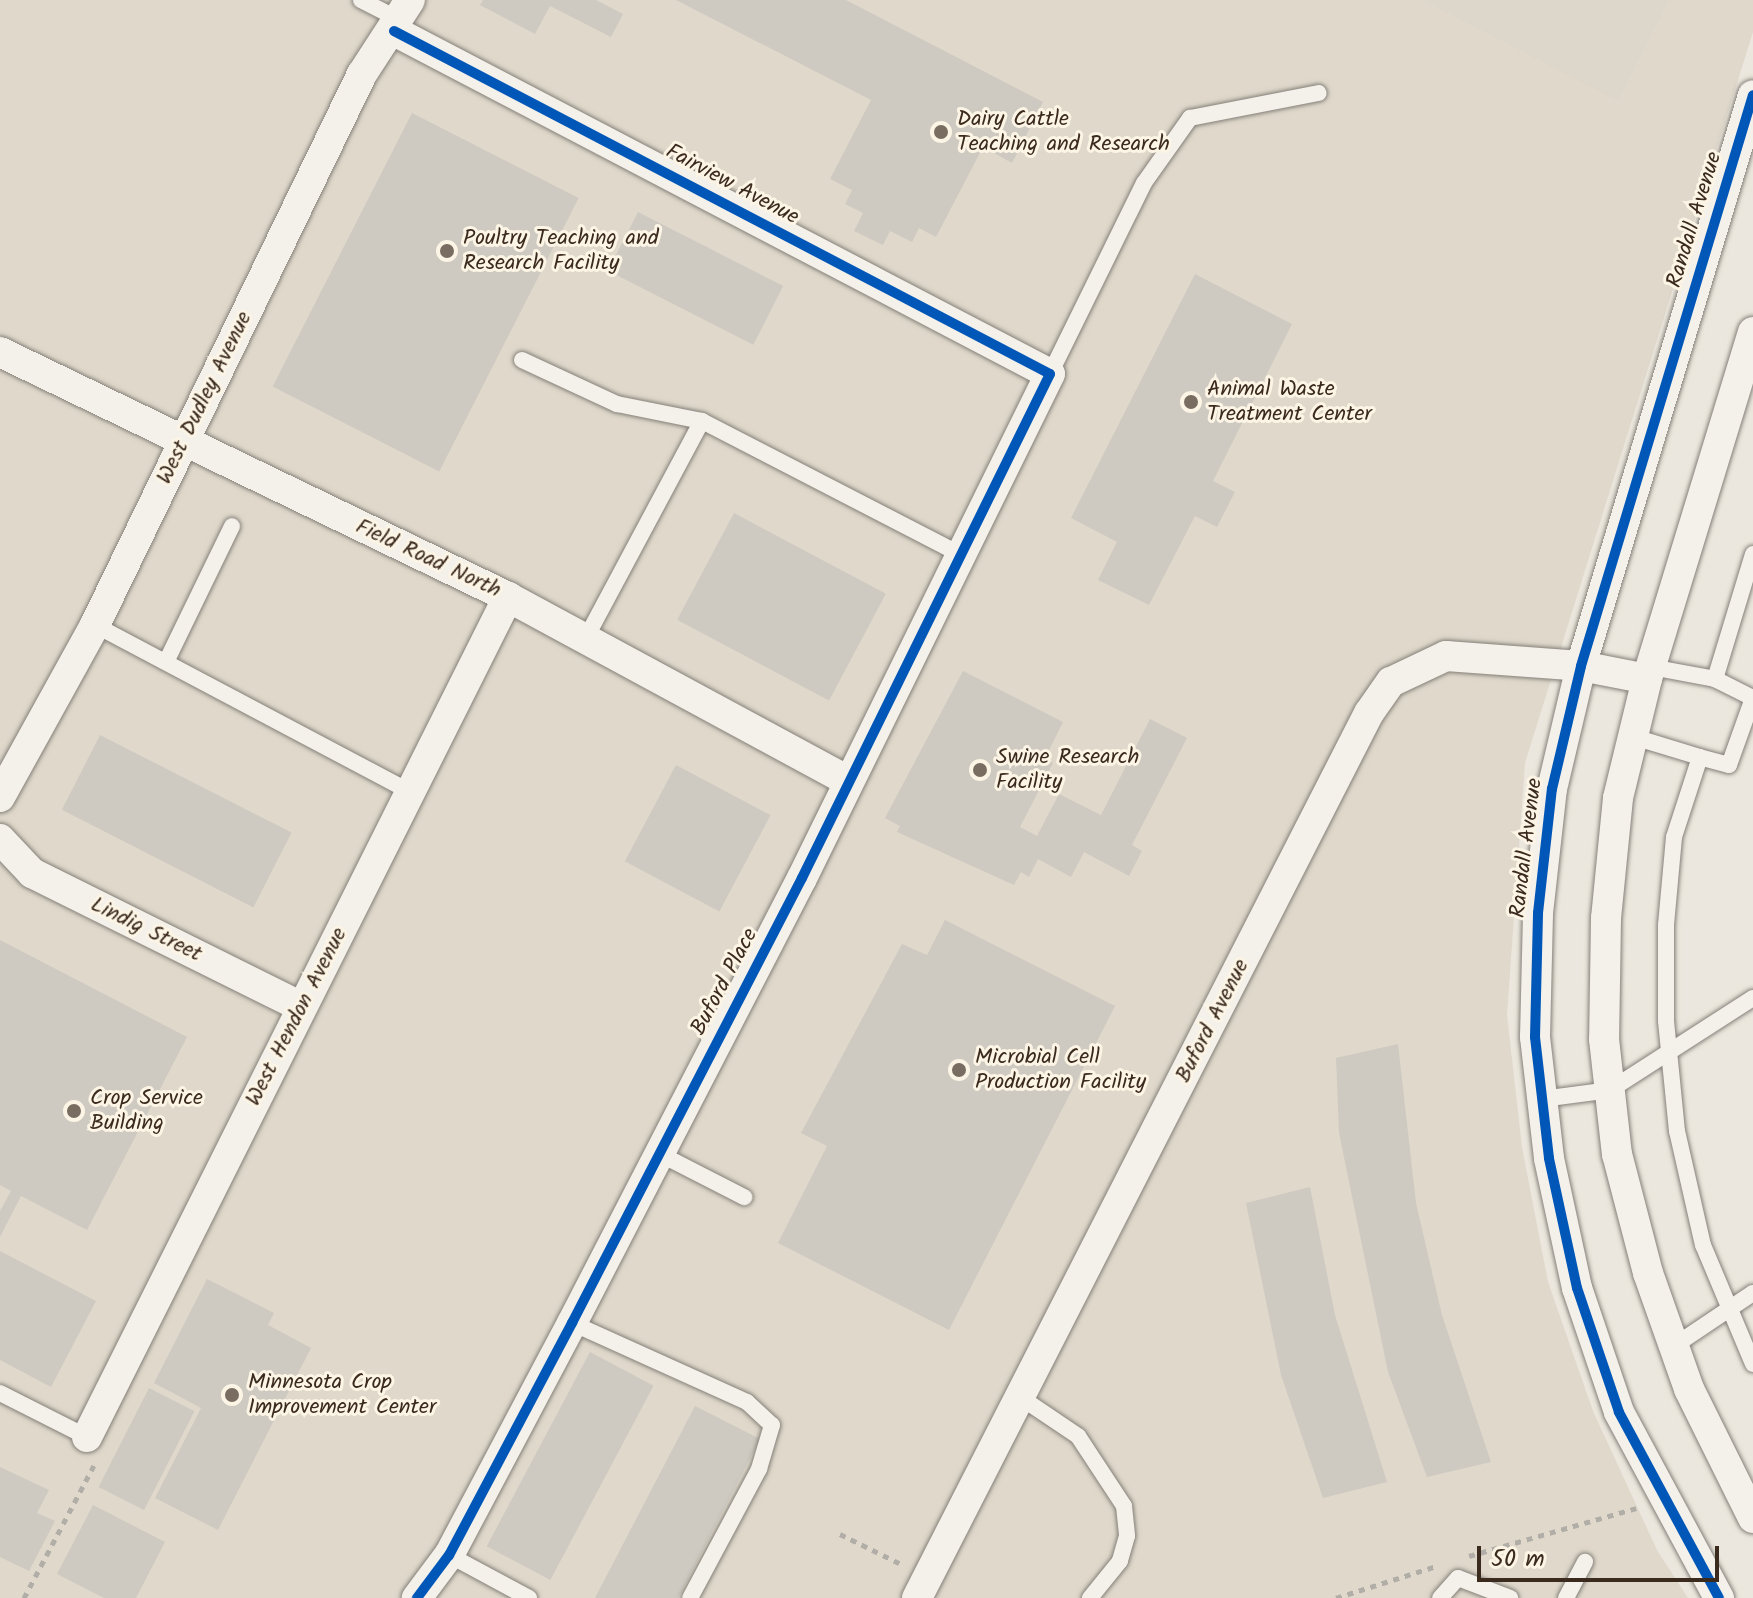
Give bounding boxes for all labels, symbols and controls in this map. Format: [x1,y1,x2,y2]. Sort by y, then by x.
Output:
place label: Dairy Cattle Teaching and Research [957,106,1170,158]
marker: Dairy Cattle Teaching and Research [932,123,950,141]
street label: Fairview Avenue [661,139,803,231]
street label: Randall Avenue [1662,149,1728,291]
place label: Poultry Teaching and Research Facility [463,225,659,276]
marker: Poultry Teaching and Research Facility [438,242,456,260]
street label: West Dudley Avenue [152,307,258,489]
place label: Animal Waste Treatment Center [1207,376,1372,428]
marker: Animal Waste Treatment Center [1182,393,1200,411]
street label: Field Road North [351,514,505,604]
place label: Swine Research Facility [996,744,1139,796]
marker: Swine Research Facility [971,761,989,779]
street label: Randall Avenue [1505,777,1549,919]
street label: Lindig Street [86,892,206,968]
street label: West Hendon Avenue [241,923,353,1111]
street label: Buford Place [686,924,764,1040]
street label: Buford Avenue [1171,955,1255,1087]
place label: Microbial Cell Production Facility [975,1044,1146,1096]
marker: Microbial Cell Production Facility [950,1061,968,1079]
place label: Crop Service Building [90,1085,203,1136]
marker: Crop Service Building [65,1102,83,1120]
place label: Minnesota Crop Improvement Center [248,1369,436,1420]
marker: Minnesota Crop Improvement Center [223,1386,241,1404]
scale bar [1481,1530,1723,1580]
text: 50 m [1491,1540,1545,1579]

